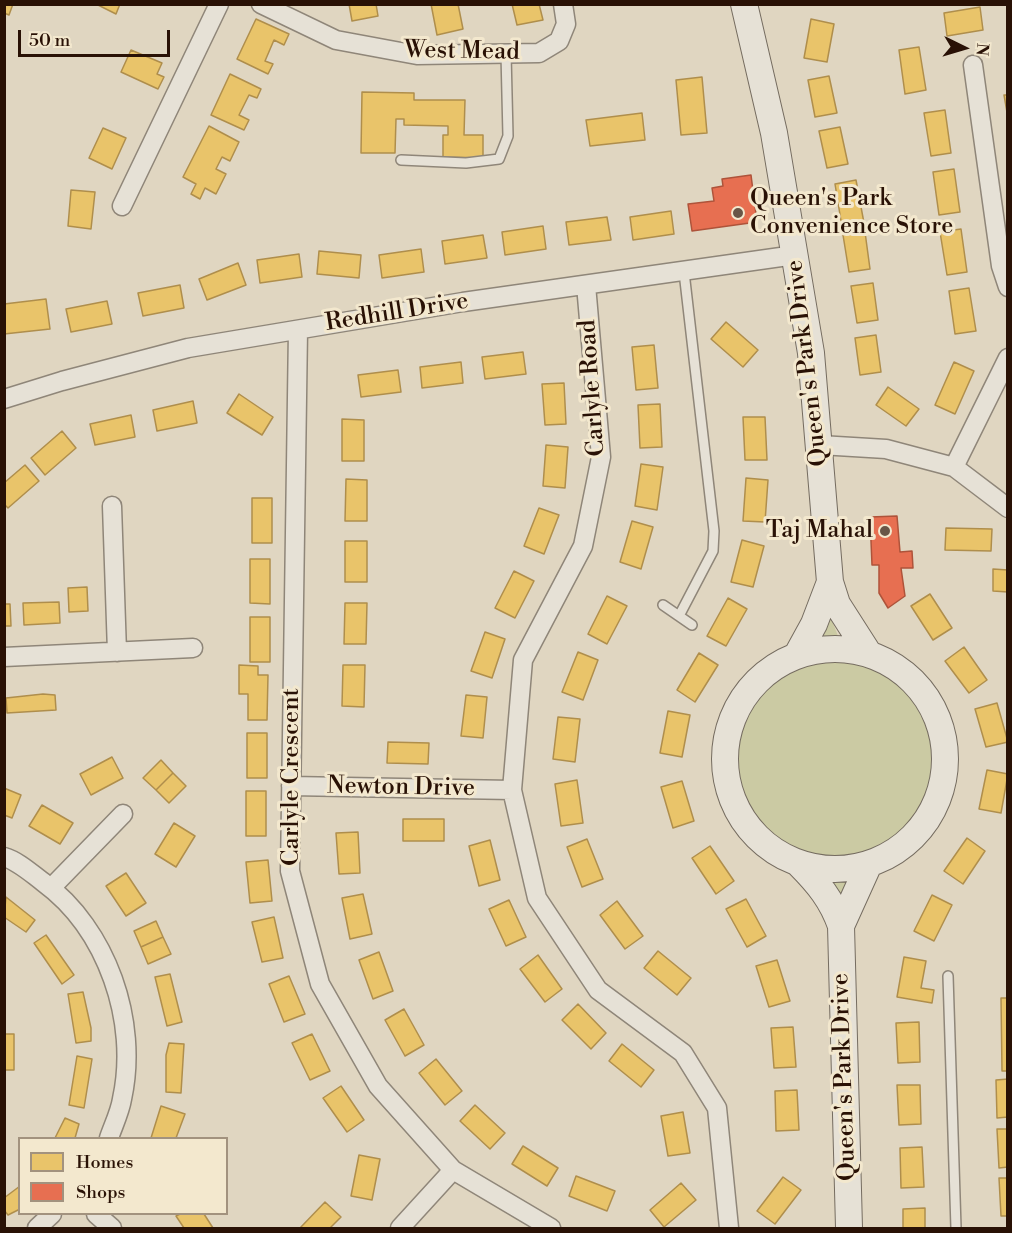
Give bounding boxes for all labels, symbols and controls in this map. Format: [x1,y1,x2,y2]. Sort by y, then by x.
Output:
scale bar [21,18,172,56]
north arrow [934,18,994,78]
text: 50 m [29,29,70,52]
street label: West Mead [404,37,520,67]
text: N [971,42,992,57]
place label: Queen's Park Convenience Store [750,185,953,241]
marker: Queen's Park Convenience Store [731,206,745,220]
street label: Queen's Park Drive [781,258,835,468]
street label: Redhill Drive [323,287,471,339]
street label: Carlyle Road [574,319,612,457]
place label: Taj Mahal [766,517,873,545]
marker: Taj Mahal [878,524,892,538]
street label: Carlyle Crescent [278,688,306,866]
street label: Newton Drive [327,772,475,804]
street label: Queen's Park Drive [827,973,863,1181]
legend [18,1137,228,1215]
text: Homes [76,1151,133,1174]
text: Shops [76,1181,125,1204]

